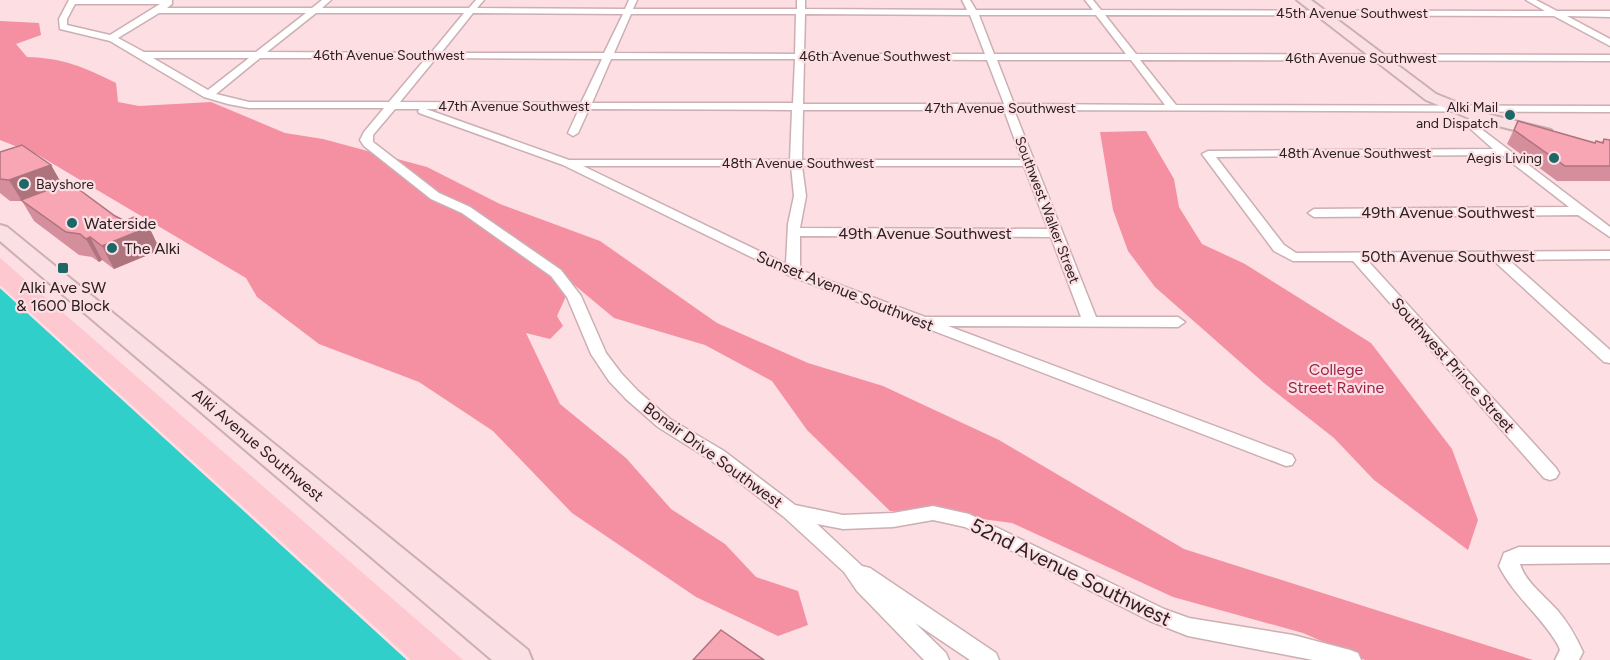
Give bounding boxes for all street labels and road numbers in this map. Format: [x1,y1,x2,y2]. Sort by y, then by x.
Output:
street label: 45th Avenue Southwest [1276,5,1428,22]
street label: 46th Avenue Southwest [313,47,465,64]
street label: 46th Avenue Southwest [799,48,951,65]
street label: 46th Avenue Southwest [1285,50,1437,67]
street label: 47th Avenue Southwest [438,98,590,115]
street label: 47th Avenue Southwest [924,100,1076,117]
street label: Southwest Walker Street [1011,134,1083,286]
street label: 48th Avenue Southwest [1279,145,1431,162]
street label: 48th Avenue Southwest [722,155,874,172]
street label: 49th Avenue Southwest [1361,203,1535,222]
street label: 49th Avenue Southwest [838,224,1012,243]
street label: Sunset Avenue Southwest [754,247,936,335]
street label: 50th Avenue Southwest [1361,247,1535,266]
street label: Southwest Prince Street [1387,294,1519,436]
street label: Alki Avenue Southwest [189,385,327,505]
street label: Bonair Drive Southwest [640,398,786,512]
street label: 52nd Avenue Southwest [967,513,1175,631]

